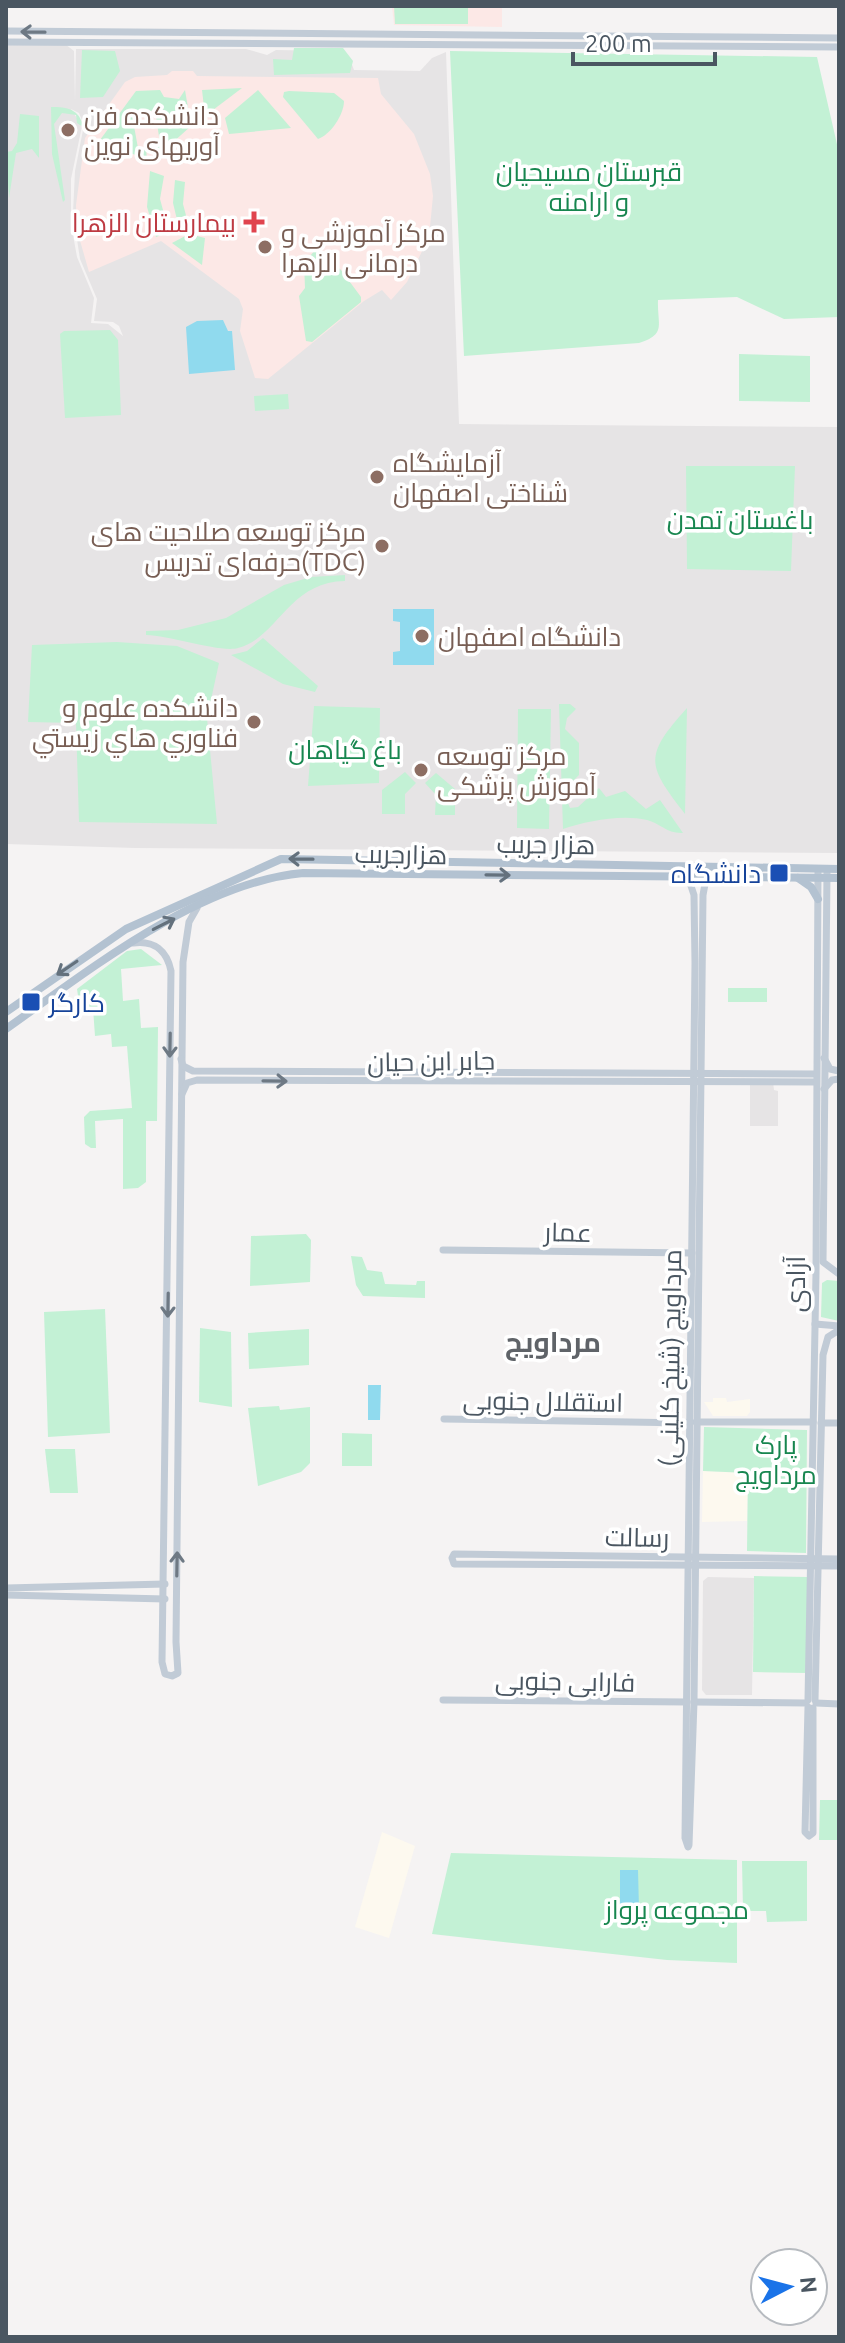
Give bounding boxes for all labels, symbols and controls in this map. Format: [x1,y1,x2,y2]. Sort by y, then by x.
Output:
scale bar [573,16,715,66]
one-way arrow [20,24,47,39]
text: 200 m [585,30,652,57]
place label: دانشکده فن آوریهای نوین [84,101,220,162]
marker: دانشکده فن آوریهای نوین [59,121,77,139]
park label: قبرستان مسیحیان و ارامنه [496,157,682,217]
place label: بیمارستان الزهرا [72,208,236,238]
marker: بیمارستان الزهرا [243,211,265,233]
place label: مرکز آموزشی و درمانی الزهرا [281,218,446,279]
marker: مرکز آموزشی و درمانی الزهرا [256,238,274,256]
place label: آزمایشگاه شناختی اصفهان [393,448,568,509]
marker: آزمایشگاه شناختی اصفهان [368,468,386,486]
park label: باغستان تمدن [667,505,813,535]
place label: مرکز توسعه صلاحیت های حرفه‌ای تدریس(TDC) [91,517,366,578]
marker: مرکز توسعه صلاحیت های حرفه‌ای تدریس(TDC) [373,537,391,555]
place label: دانشگاه اصفهان [438,622,621,653]
marker: دانشگاه اصفهان [413,627,431,645]
place label: دانشکده علوم و فناوري هاي زيستي [32,693,238,759]
marker: دانشکده علوم و فناوري هاي زيستي [245,713,263,731]
park label: باغ گیاهان [288,735,402,767]
place label: مرکز توسعه آموزش پزشکی [437,741,596,803]
marker: مرکز توسعه آموزش پزشکی [412,761,430,779]
street label: هزار جریب [496,829,596,860]
street label: هزارجریب [354,839,448,870]
one-way arrow [288,852,315,867]
place label: دانشگاه [671,859,761,888]
marker: دانشگاه [768,862,790,884]
one-way arrow [484,867,511,882]
one-way arrow [152,916,176,932]
one-way arrow [57,959,79,976]
place label: کارگر [47,988,105,1018]
marker: کارگر [20,991,42,1013]
one-way arrow [162,1031,178,1058]
street label: جابر ابن حیان [367,1045,495,1079]
one-way arrow [261,1073,288,1089]
street label: عمار [542,1217,592,1248]
street label: مرداویج (شیخ کلینی) [654,1249,689,1467]
street label: آزادی [781,1256,811,1312]
one-way arrow [160,1291,176,1318]
district label: مرداویج [505,1326,601,1361]
street label: استقلال جنوبی [462,1385,623,1419]
park label: پارک مرداویج [735,1430,817,1492]
street label: رسالت [605,1522,669,1553]
one-way arrow [169,1551,184,1578]
street label: فارابی جنوبی [495,1665,635,1699]
park label: مجموعه پرواز [603,1895,749,1927]
north arrow [749,2247,829,2327]
text: N [796,2275,823,2294]

